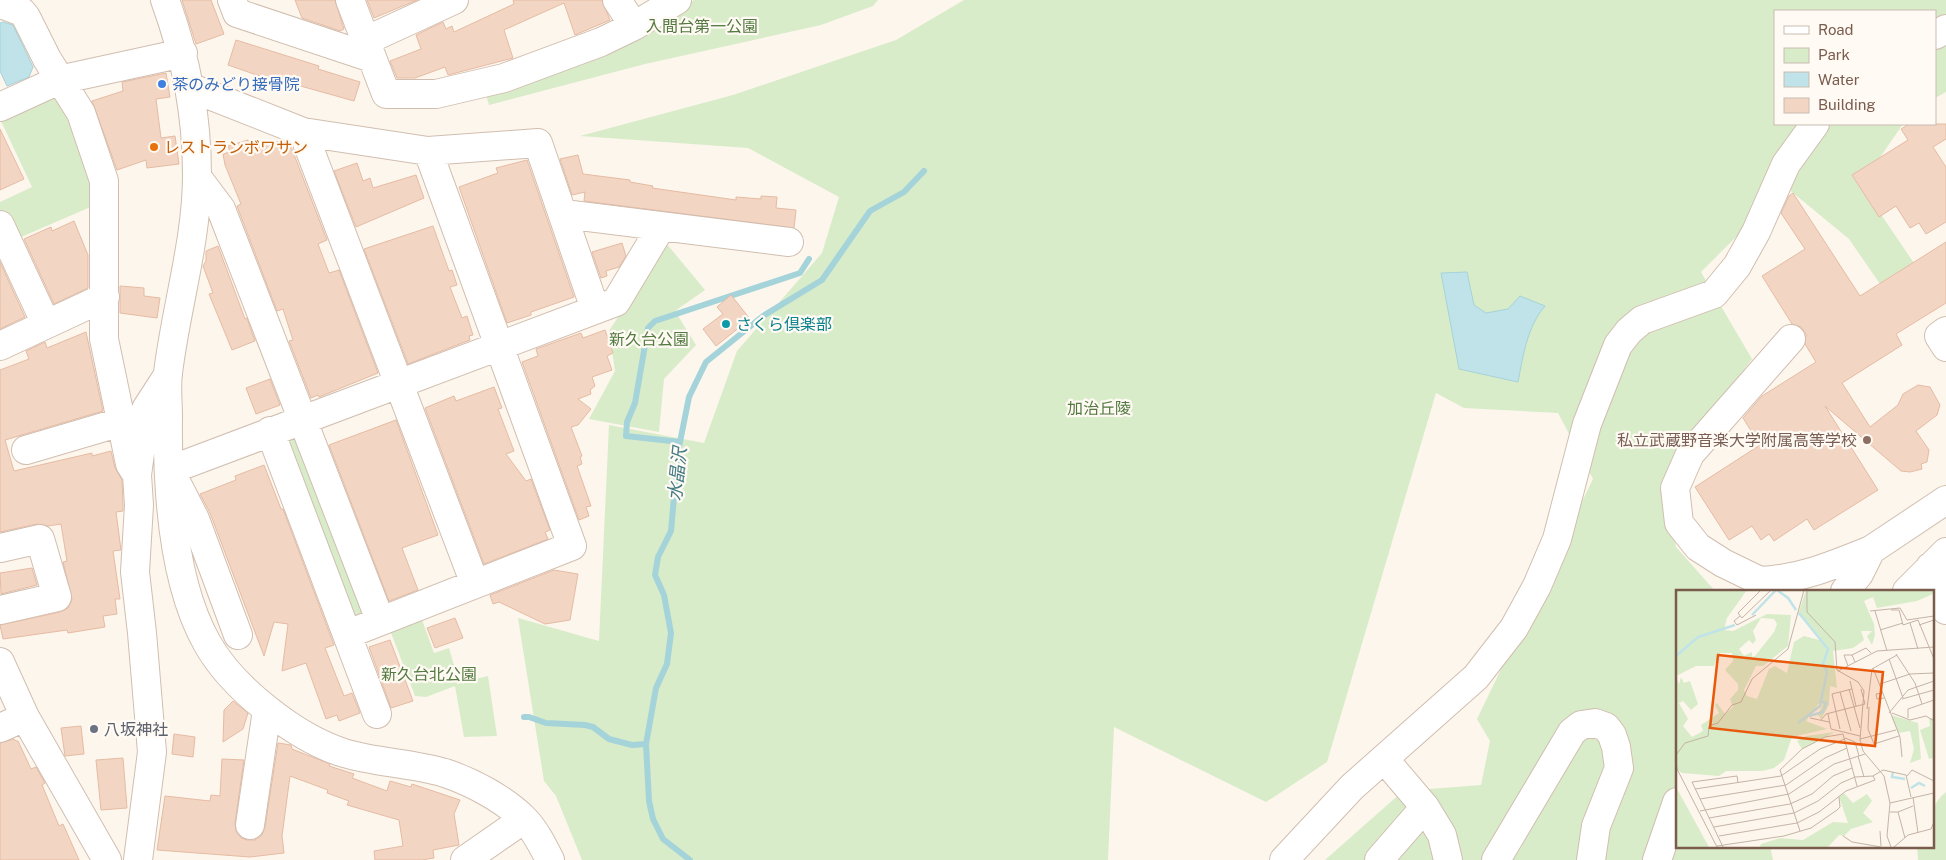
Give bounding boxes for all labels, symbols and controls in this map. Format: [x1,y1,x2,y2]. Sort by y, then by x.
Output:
legend [1774,10,1936,125]
park label: 入間台第一公園 [646,17,758,36]
text: Road [1818,21,1854,38]
text: Park [1818,46,1850,63]
text: Water [1818,71,1860,88]
place label: 茶のみどり接骨院 [172,75,300,94]
marker: 茶のみどり接骨院 [156,78,168,90]
text: Building [1818,96,1876,113]
place label: レストランボワサン [164,138,308,157]
marker: レストランボワサン [148,141,160,153]
place label: さくら倶楽部 [736,315,832,334]
marker: さくら倶楽部 [720,318,732,330]
park label: 新久台公園 [609,330,689,349]
park label: 加治丘陵 [1067,399,1131,418]
place label: 私立武蔵野音楽大学附属高等学校 [1617,431,1857,450]
marker: 私立武蔵野音楽大学附属高等学校 [1861,434,1873,446]
water label: 水晶沢 [664,444,690,502]
inset map [1676,590,1934,848]
park label: 新久台北公園 [381,665,477,684]
place label: 八坂神社 [104,720,168,739]
marker: 八坂神社 [88,723,100,735]

